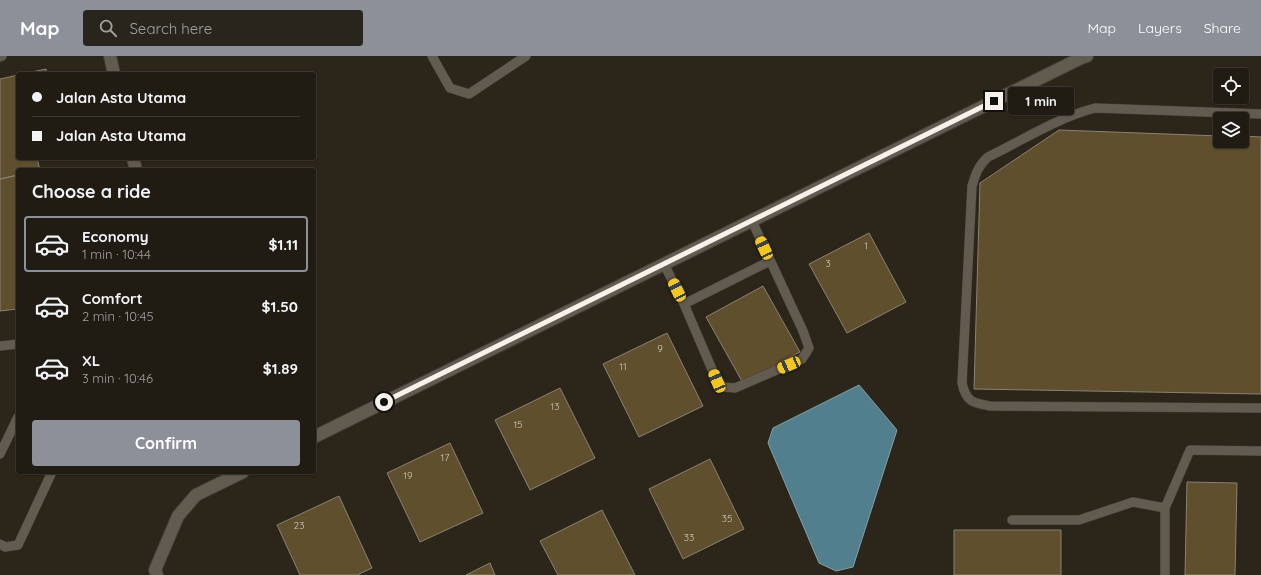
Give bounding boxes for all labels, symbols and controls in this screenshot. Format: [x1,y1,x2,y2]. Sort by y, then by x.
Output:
search box [83,10,363,46]
text: Map [20,16,59,40]
icon: search [97,17,119,39]
text: Search here [129,19,212,38]
text: Map [1087,19,1116,37]
text: Layers [1138,19,1182,37]
text: Share [1204,19,1241,37]
map controls [1213,68,1249,148]
button: locate [1213,68,1249,104]
callout: 1 min [1008,87,1074,115]
text: Jalan Asta Utama [56,88,186,107]
route end [985,92,1003,110]
text: 1 min [1025,93,1057,109]
button: layers [1213,112,1249,148]
text: Jalan Asta Utama [56,126,186,145]
text: Choose a ride [32,180,151,203]
icon: car [34,226,70,262]
text: Economy [82,227,149,246]
text: $1.11 [269,235,298,254]
car [753,235,775,261]
house number: 1 [864,239,868,252]
text: 1 min · 10:44 [82,246,151,262]
house number: 3 [825,257,831,270]
car [666,277,688,303]
icon: car [34,288,70,324]
text: Comfort [82,289,143,308]
text: $1.50 [262,297,298,316]
text: 2 min · 10:45 [82,308,154,324]
house number: 9 [657,342,663,355]
icon: car [34,350,70,386]
text: XL [82,351,100,370]
car [776,355,802,375]
text: $1.89 [263,359,298,378]
house number: 11 [619,360,627,373]
car [707,368,727,394]
text: 3 min · 10:46 [82,370,153,386]
route start [375,393,393,411]
house number: 13 [551,400,559,413]
house number: 15 [513,418,523,431]
button: Confirm [32,420,300,466]
house number: 17 [441,451,449,464]
house number: 19 [403,469,413,482]
house number: 35 [722,512,732,525]
house number: 23 [294,519,304,532]
house number: 33 [684,531,694,544]

